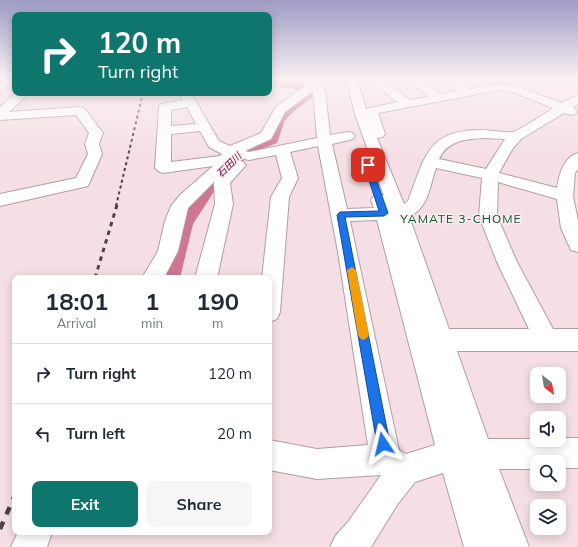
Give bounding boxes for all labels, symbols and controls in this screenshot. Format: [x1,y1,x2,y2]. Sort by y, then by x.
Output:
text: 120 m [98,25,181,60]
icon: right [32,28,84,80]
text: Turn right [98,60,178,83]
pin [351,148,385,182]
water label: 石田川 [214,149,245,180]
icon: arrive [357,154,379,176]
district label: YAMATE 3-CHOME [399,211,522,226]
text: 18:01 [45,286,108,316]
text: 1 [145,286,159,316]
text: 190 [196,286,239,316]
text: Arrival [57,315,96,331]
text: min [141,315,163,331]
text: m [212,315,223,331]
icon: right [32,363,54,385]
text: Turn right [66,364,136,383]
text: 120 m [208,364,252,383]
north arrow [530,367,566,403]
map controls [530,367,566,535]
button: sound [530,411,566,447]
icon: left [32,423,54,445]
position arrow [362,423,404,465]
text: Turn left [66,424,125,443]
text: 20 m [217,424,252,443]
button: search [530,455,566,491]
button: Exit [32,481,138,527]
button: Share [146,481,252,527]
button: layers [530,499,566,535]

